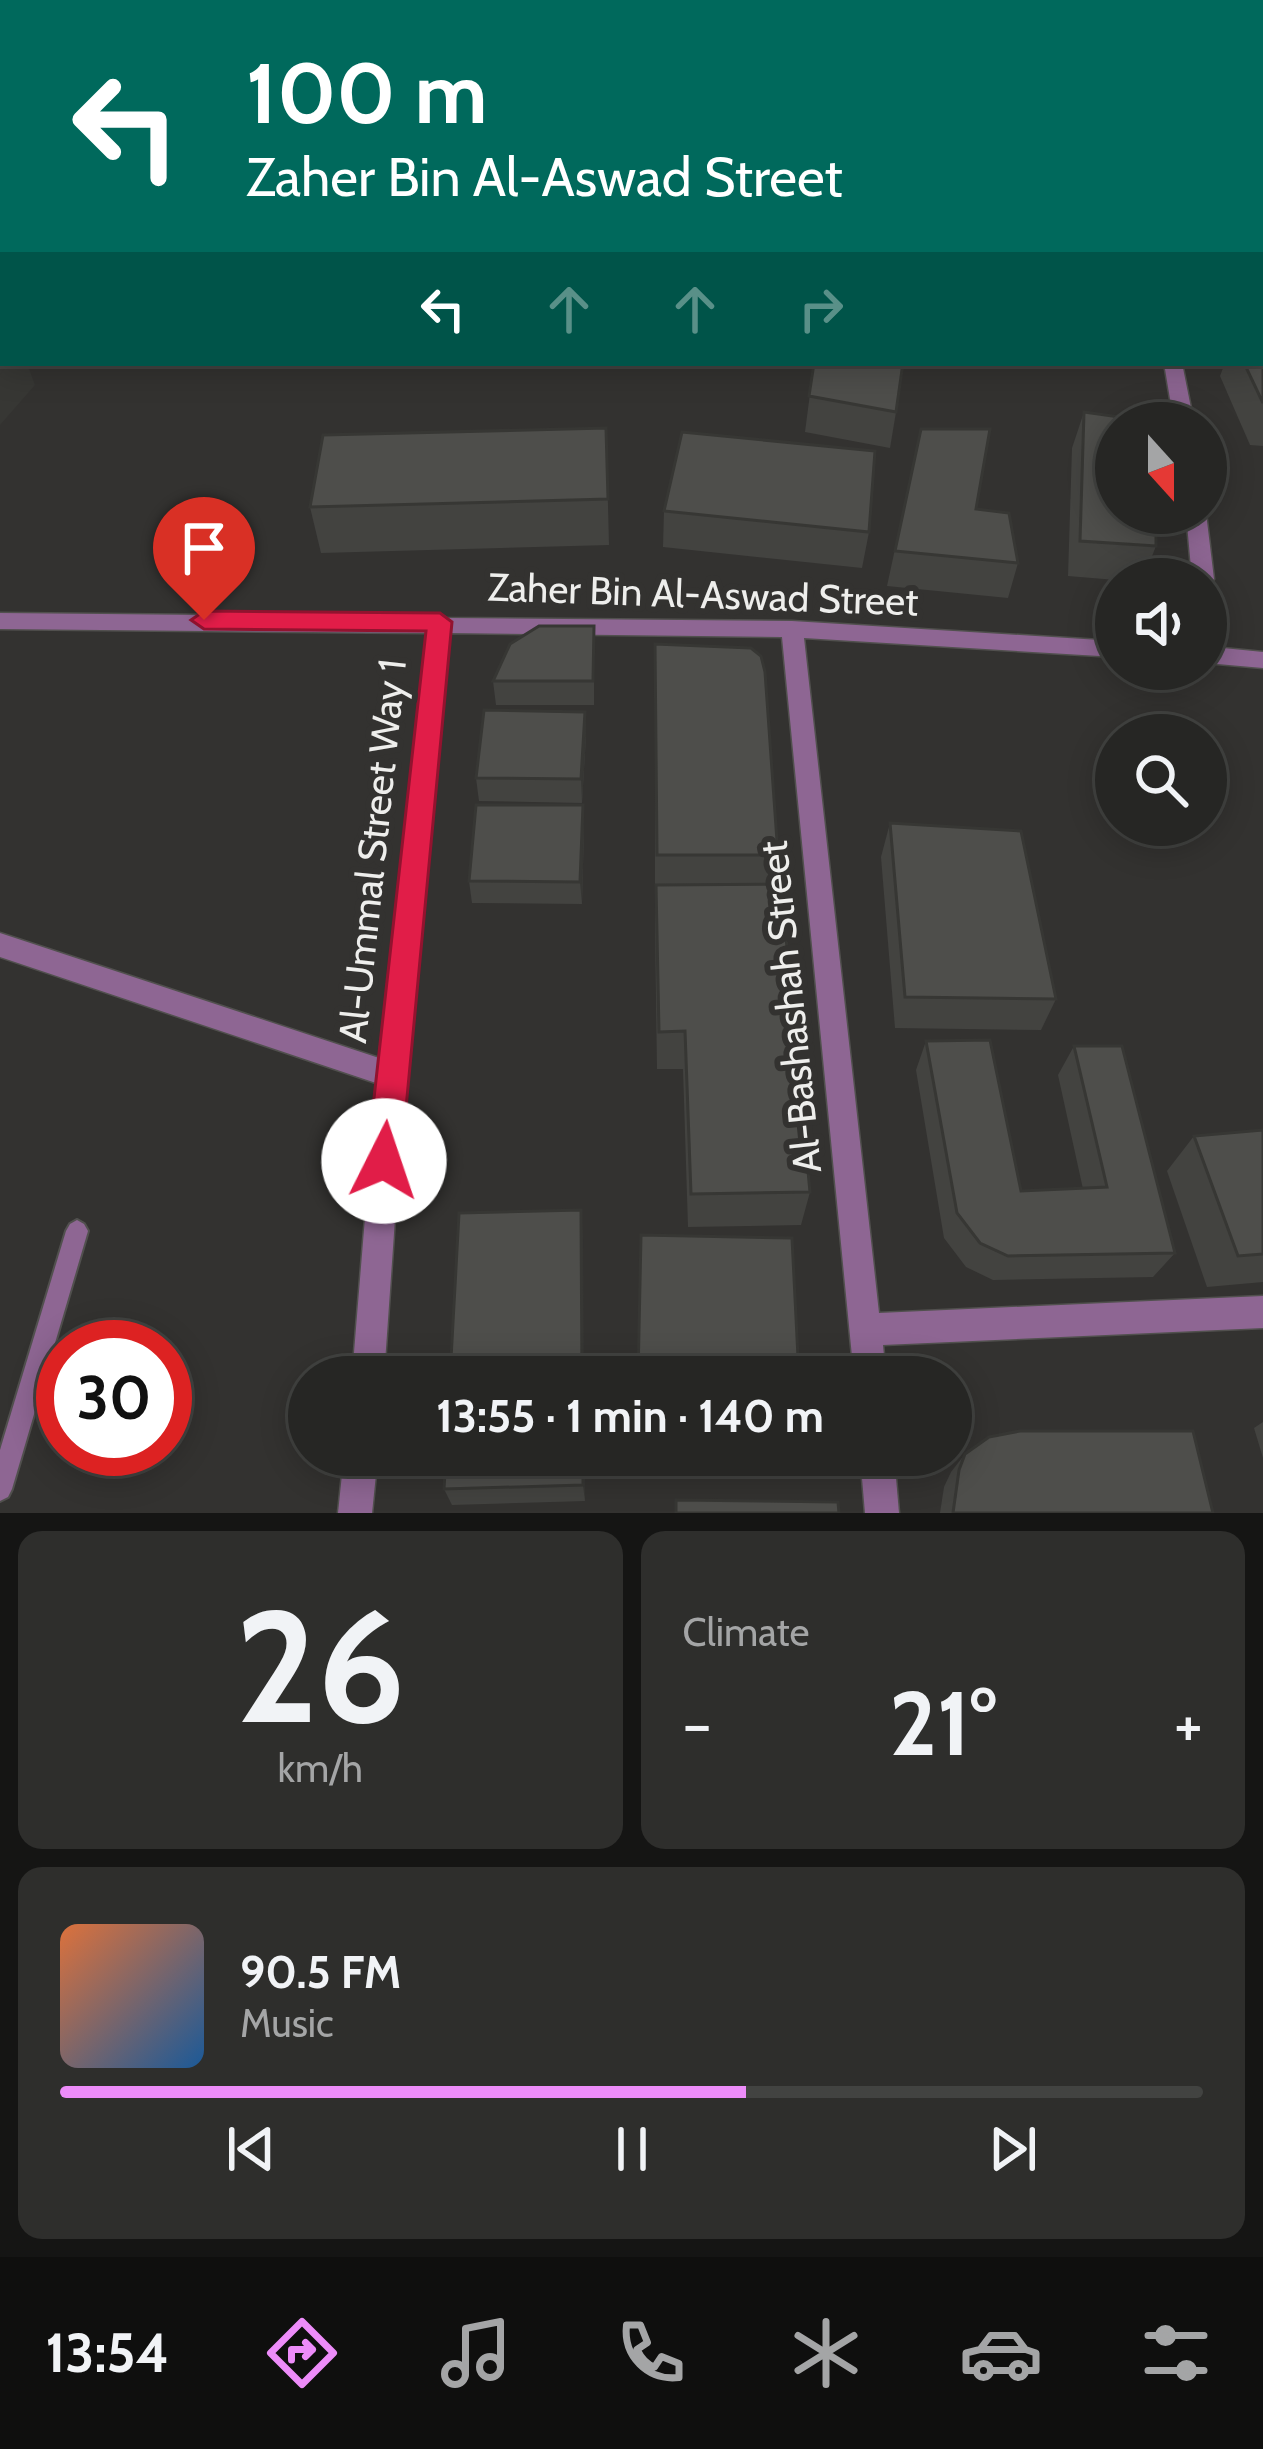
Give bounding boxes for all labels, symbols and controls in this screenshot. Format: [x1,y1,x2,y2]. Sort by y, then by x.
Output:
text: 100 m [246,42,488,144]
icon: left [48,48,204,204]
text: Zaher Bin Al-Aswad Street [246,144,843,210]
icon: left [410,276,476,342]
icon: ahead [536,276,602,342]
icon: ahead [662,276,728,342]
icon: right [788,276,854,342]
north arrow [1095,402,1227,534]
map controls [1095,402,1227,846]
pin [153,497,255,620]
icon: arrive [171,515,237,581]
button: sound [1095,558,1227,690]
street label: Zaher Bin Al-Aswad Street [487,562,919,626]
street label: Al-Ummal Street Way 1 [328,657,416,1045]
button: search [1095,714,1227,846]
street label: Al-Bashashah Street [749,839,831,1175]
position arrow [321,1098,447,1224]
speed limit sign: 30 [36,1320,192,1476]
text: 13:55 · 1 min · 140 m [436,1389,824,1443]
text: 26 [235,1571,405,1761]
text: Climate [683,1608,809,1656]
text: 21° [889,1668,996,1778]
text: − [683,1683,712,1764]
text: + [1174,1683,1203,1764]
text: km/h [278,1744,363,1792]
text: 90.5 FM [240,1945,401,1999]
text: Music [240,1999,334,2047]
icon: previous [218,2116,284,2182]
icon: pause [599,2116,665,2182]
icon: next [980,2116,1046,2182]
icon: directions [260,2311,344,2395]
icon: music [434,2311,518,2395]
icon: phone [609,2311,693,2395]
icon: climate [784,2311,868,2395]
icon: car [959,2311,1043,2395]
icon: filters [1134,2311,1218,2395]
text: 13:54 [45,2320,169,2386]

